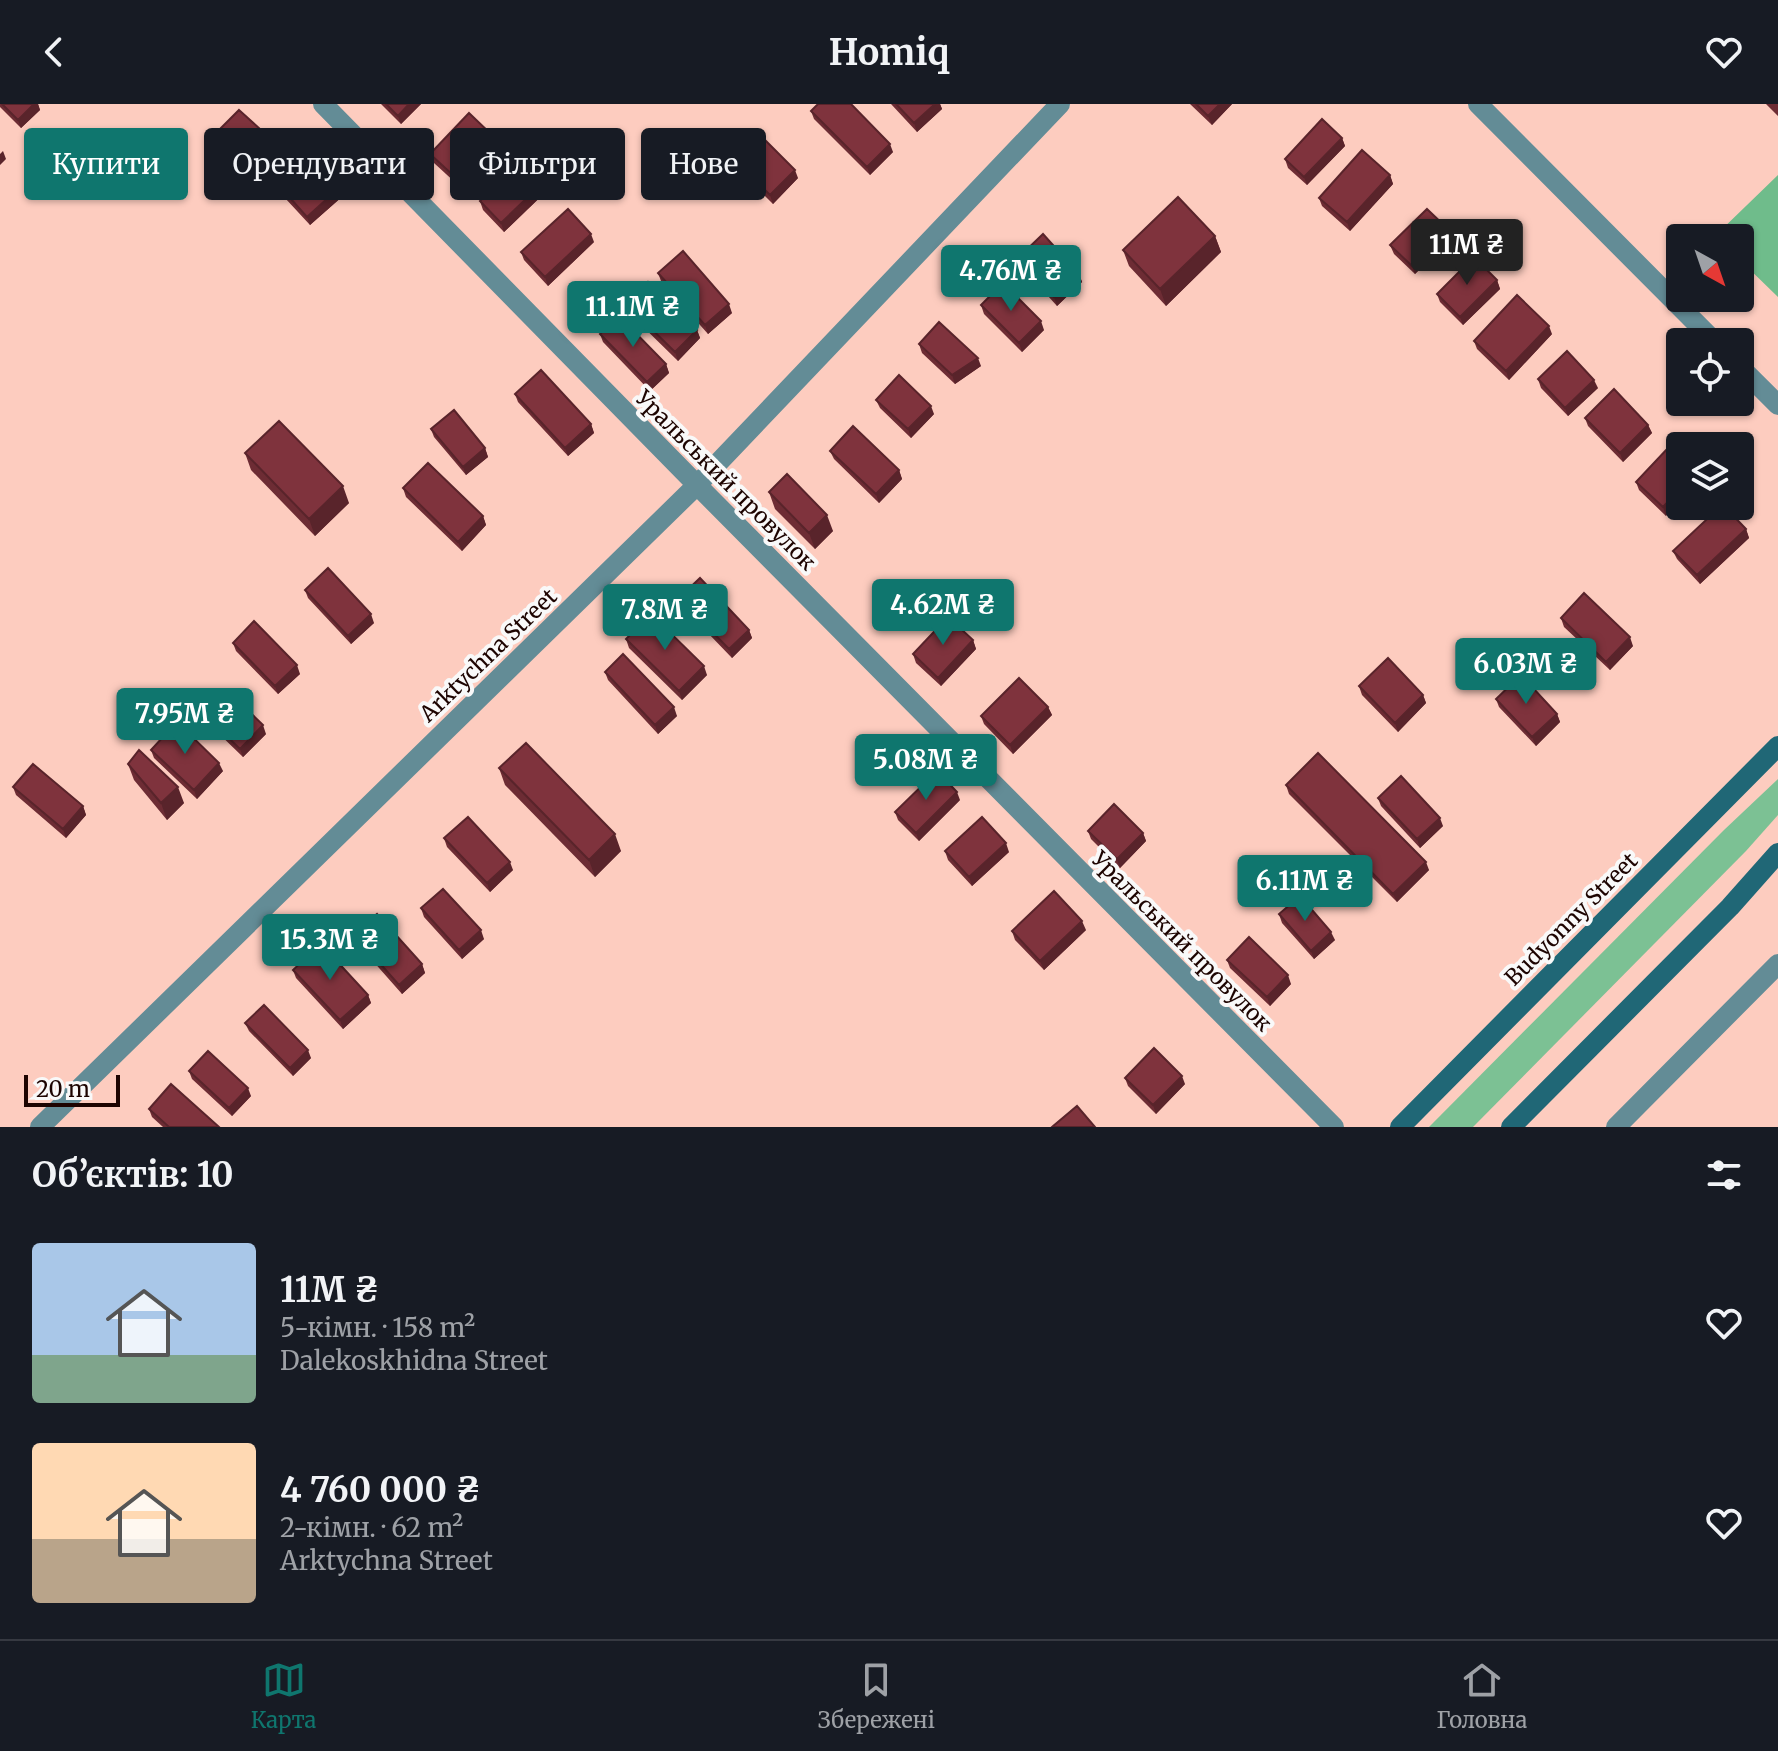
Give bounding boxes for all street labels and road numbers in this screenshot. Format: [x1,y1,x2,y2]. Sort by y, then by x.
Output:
street label: Уральський провулок [629,383,822,576]
street label: Arktychna Street [413,582,563,728]
street label: Уральський провулок [1085,844,1278,1037]
street label: Budyonny Street [1499,846,1644,991]

